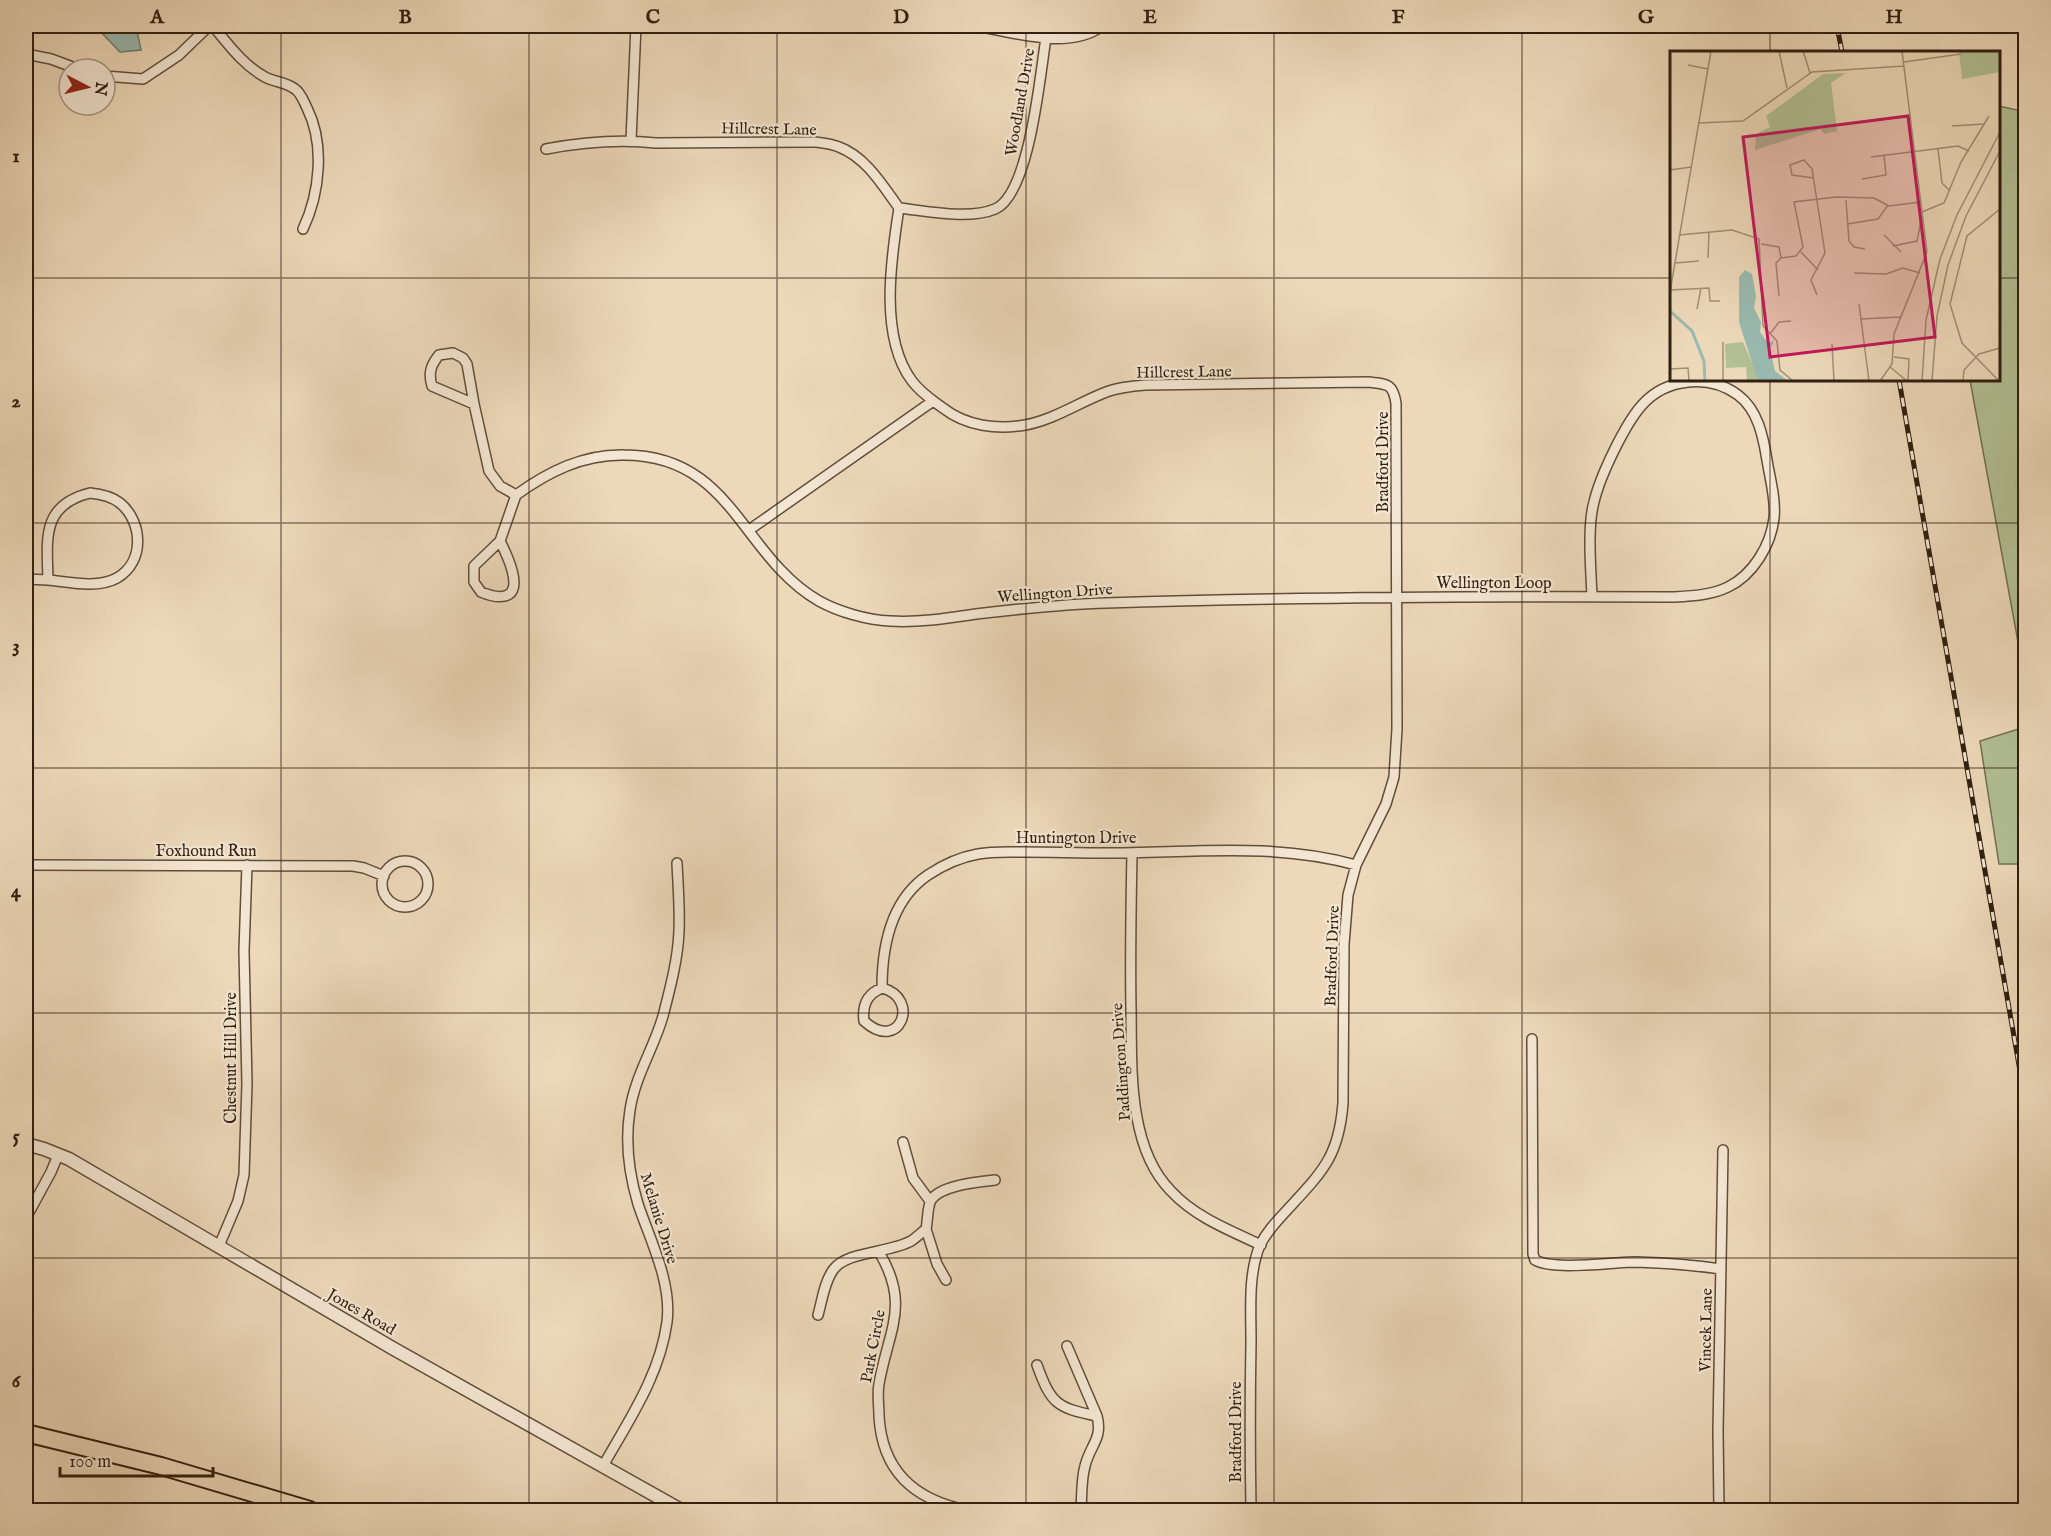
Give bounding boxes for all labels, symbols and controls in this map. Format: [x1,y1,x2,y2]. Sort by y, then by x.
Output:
text: A [149,5,165,30]
text: B [398,5,412,30]
text: C [646,5,660,30]
text: D [893,5,909,30]
text: E [1143,5,1157,30]
text: F [1392,5,1405,30]
text: G [1638,5,1655,30]
text: H [1885,5,1903,30]
street label: Woodland Drive [1002,47,1040,158]
inset map [1670,51,2000,381]
north arrow [57,57,117,117]
text: N [89,80,111,97]
street label: Hillcrest Lane [721,119,817,141]
text: 1 [12,144,20,169]
street label: Hillcrest Lane [1136,362,1232,384]
text: 2 [11,389,21,414]
street label: Bradford Drive [1374,411,1394,513]
street label: Wellington Loop [1436,574,1552,594]
street label: Wellington Drive [997,580,1113,608]
text: 3 [12,634,20,659]
street label: Huntington Drive [1016,829,1136,849]
street label: Foxhound Run [155,842,257,862]
text: 4 [11,879,22,904]
street label: Bradford Drive [1321,905,1345,1007]
street label: Chestnut Hill Drive [222,992,242,1124]
street label: Paddington Drive [1108,1002,1136,1121]
text: 5 [12,1124,20,1149]
street label: Melanie Drive [635,1171,681,1267]
street label: Jones Road [321,1284,399,1341]
street label: Vincek Lane [1696,1288,1718,1373]
street label: Park Circle [857,1308,891,1385]
text: 6 [12,1369,22,1394]
street label: Bradford Drive [1227,1381,1247,1483]
scale bar [60,1440,213,1478]
text: 100 m [69,1451,111,1474]

